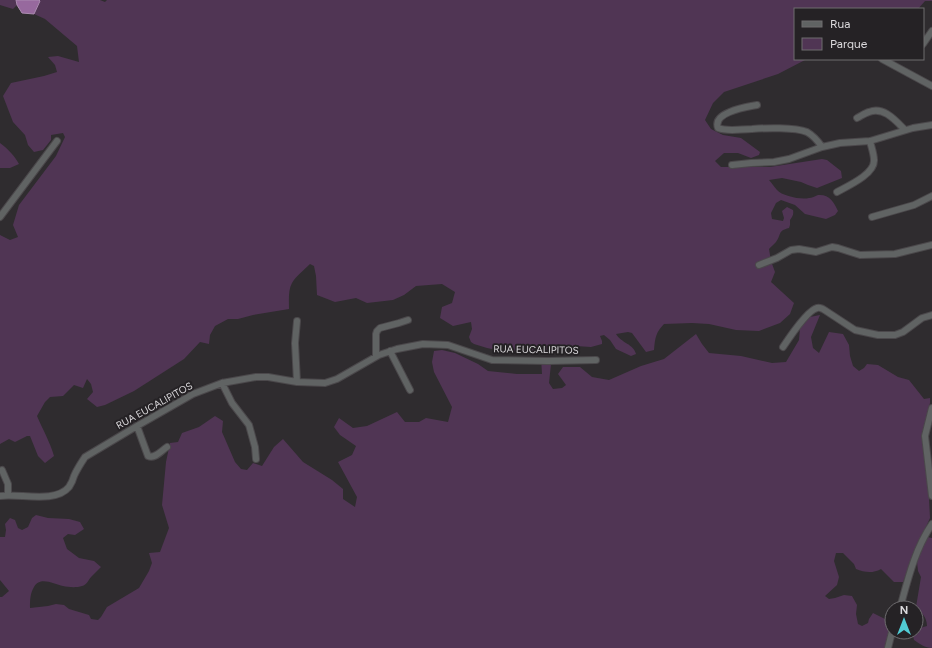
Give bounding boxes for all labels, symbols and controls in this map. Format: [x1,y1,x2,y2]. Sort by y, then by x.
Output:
legend [794,8,924,60]
text: Rua [830,17,850,31]
text: Parque [830,37,868,51]
street label: RUA EUCALIPITOS [493,342,579,357]
street label: RUA EUCALIPITOS [114,379,195,432]
north arrow [884,600,924,640]
text: N [900,604,908,617]

